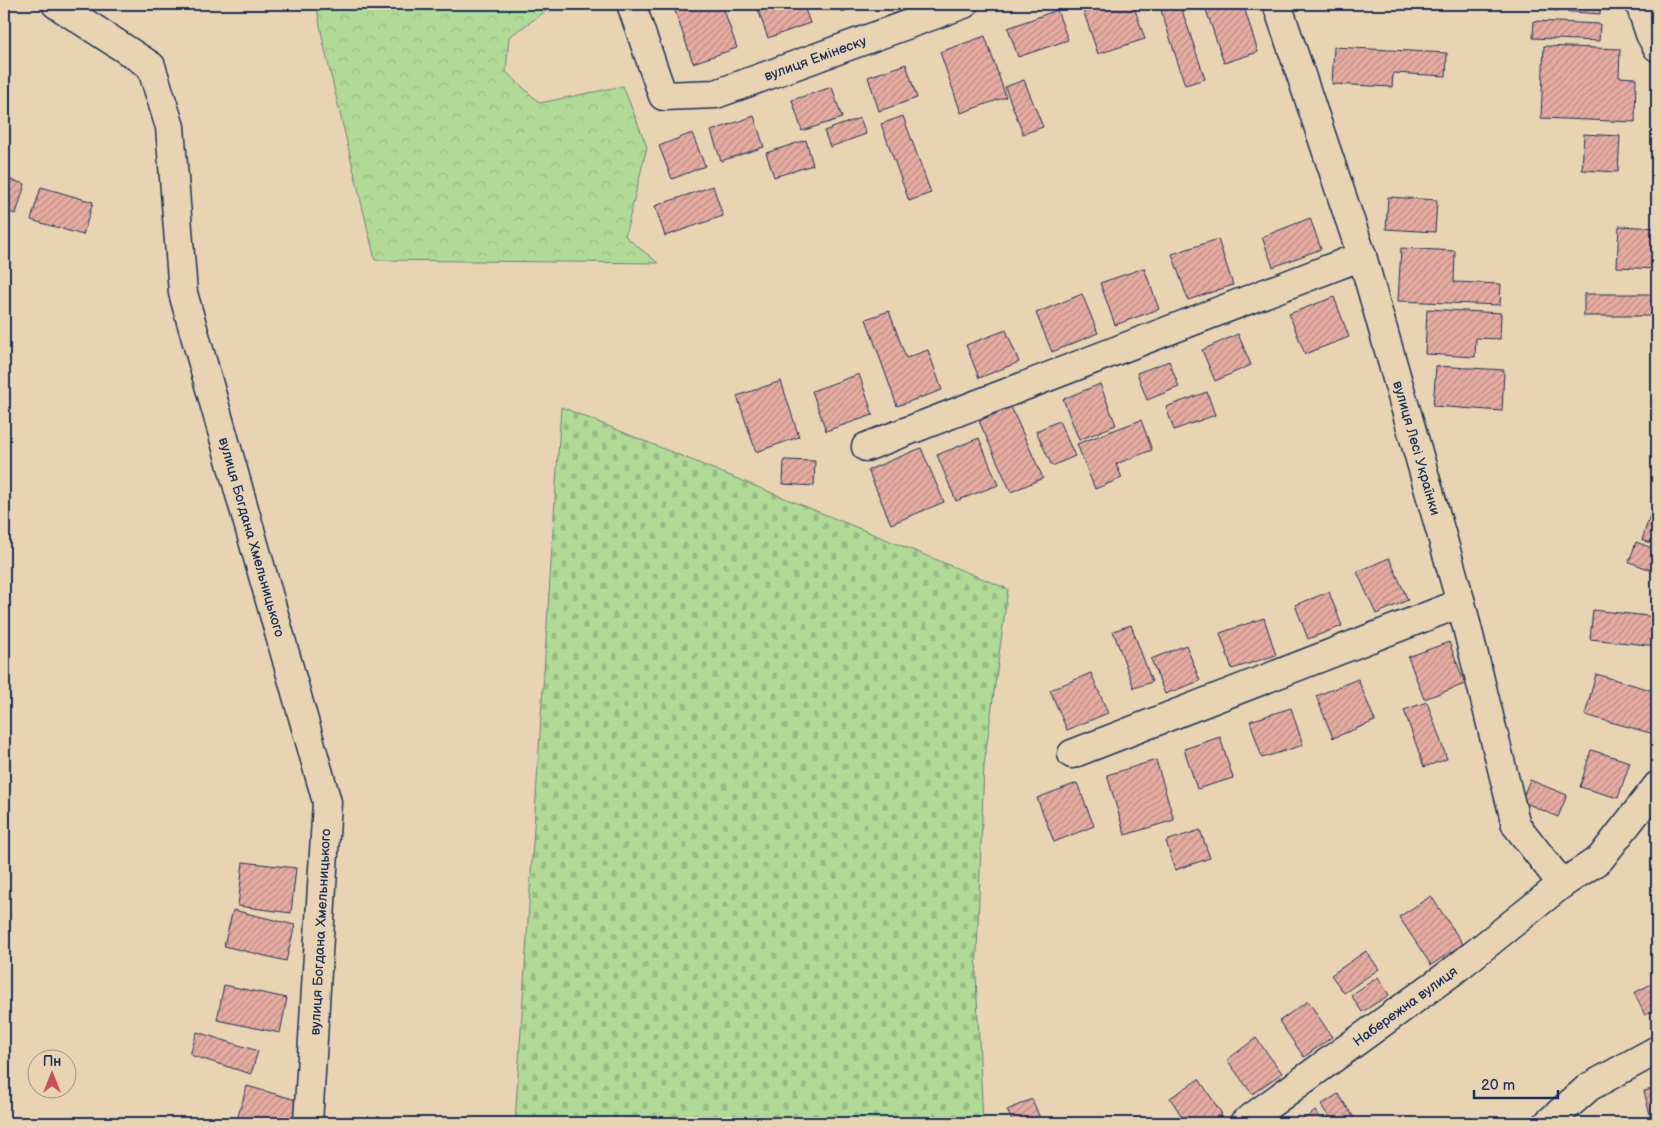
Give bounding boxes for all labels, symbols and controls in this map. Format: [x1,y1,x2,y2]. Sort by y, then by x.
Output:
street label: вулиця Емінеску [762,32,869,85]
street label: вулиця Лесі Українки [1389,379,1444,517]
street label: вулиця Богдана Хмельницького [215,435,288,639]
street label: вулиця Богдана Хмельницького [307,828,334,1036]
street label: Набережна вулиця [1350,963,1461,1050]
north arrow [28,1050,78,1100]
text: Пн [43,1053,61,1070]
scale bar [1474,1067,1557,1099]
text: 20 m [1481,1076,1515,1095]

